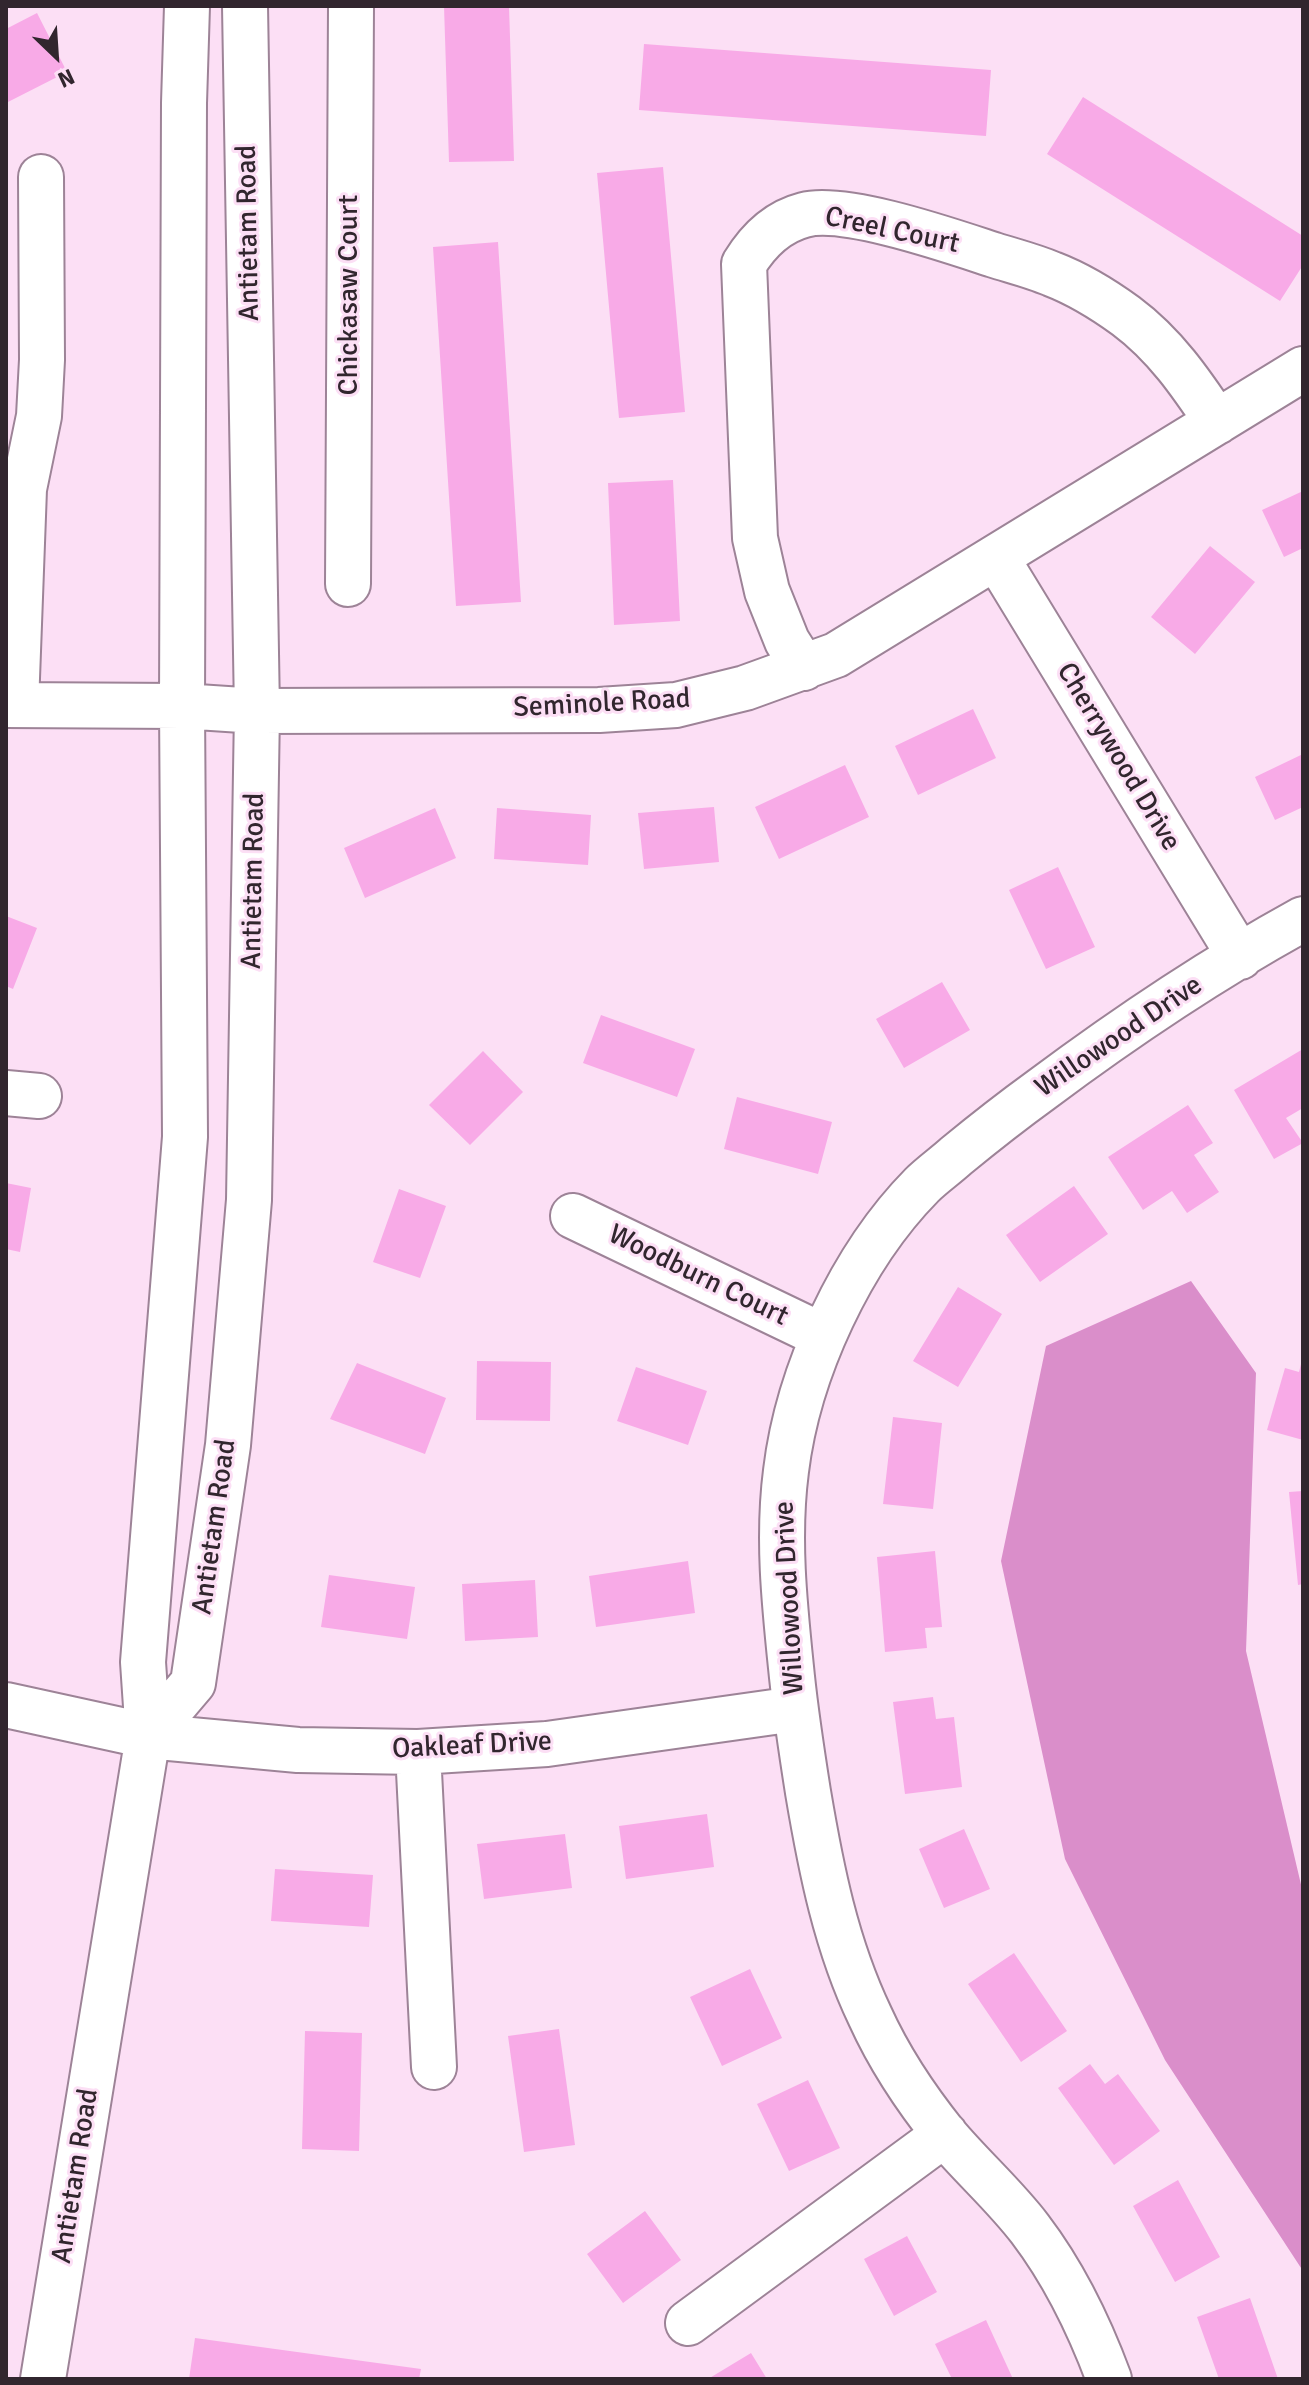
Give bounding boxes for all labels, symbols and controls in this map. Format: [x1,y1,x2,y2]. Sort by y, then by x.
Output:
north arrow [16,16,96,96]
text: N [54,63,79,94]
street label: Antietam Road [231,145,267,321]
street label: Chickasaw Court [333,195,367,395]
street label: Creel Court [822,200,962,262]
street label: Cherrywood Drive [1049,657,1187,857]
street label: Seminole Road [513,683,691,725]
street label: Antietam Road [236,793,272,969]
street label: Willowood Drive [1029,969,1209,1105]
street label: Woodburn Court [603,1218,793,1334]
street label: Antietam Road [186,1437,244,1617]
street label: Willowood Drive [768,1500,812,1696]
street label: Oakleaf Drive [391,1725,553,1767]
street label: Antietam Road [46,2086,106,2266]

